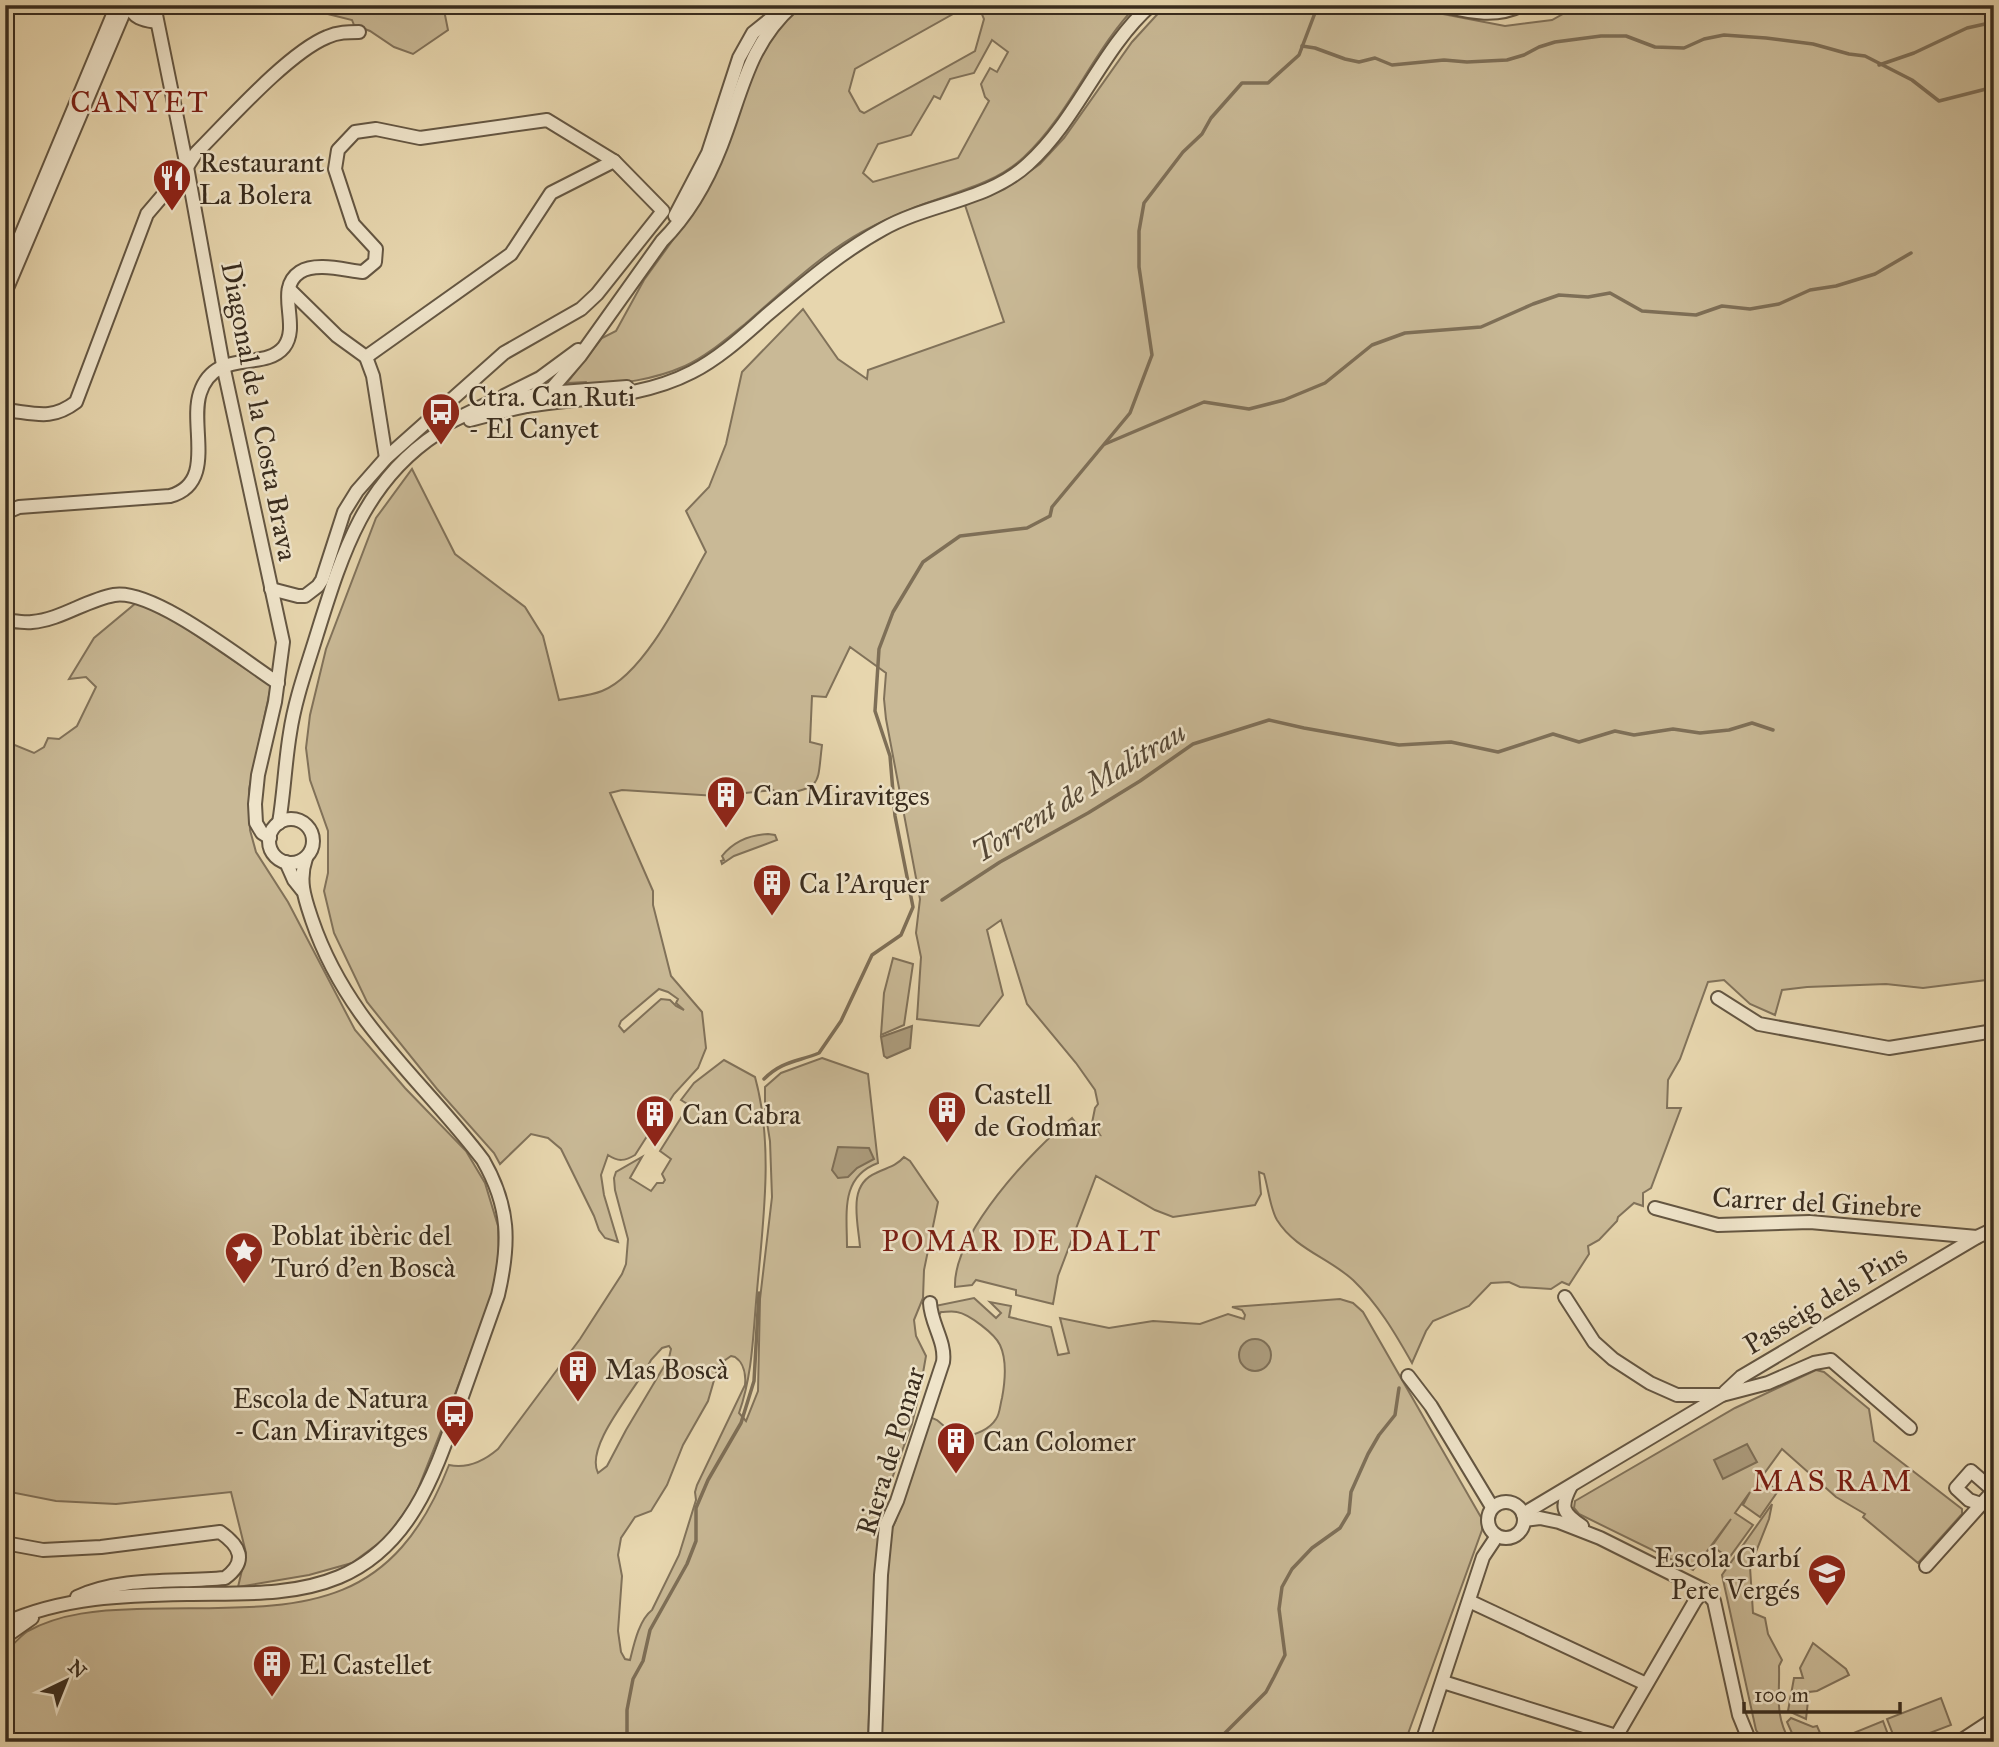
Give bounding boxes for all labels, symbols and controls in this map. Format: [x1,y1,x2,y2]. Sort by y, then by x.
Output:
district label: CANYET [70,84,210,120]
place label: Restaurant La Bolera [199,145,324,212]
restaurant icon: Restaurant La Bolera [151,157,193,212]
street label: Diagonal de la Costa Brava [213,259,306,564]
place label: Ctra. Can Ruti - El Canyet [468,379,636,446]
bus stop icon: Ctra. Can Ruti - El Canyet [420,391,462,446]
water label: Torrent de Malitrau [966,714,1192,870]
building icon: Can Miravitges [705,774,747,829]
place label: Can Miravitges [753,778,930,813]
building icon: Ca l'Arquer [751,862,793,917]
place label: Ca l'Arquer [799,866,930,901]
place label: Castell de Godmar [974,1077,1101,1144]
building icon: Castell de Godmar [926,1089,968,1144]
building icon: Can Cabra [634,1093,676,1148]
place label: Can Cabra [682,1097,801,1132]
street label: Carrer del Ginebre [1711,1180,1923,1225]
place label: Poblat ibèric del Turó d'en Boscà [271,1218,456,1285]
district label: POMAR DE DALT [882,1223,1162,1259]
place icon: Poblat ibèric del Turó d'en Boscà [223,1230,265,1285]
street label: Passeig dels Pins [1737,1237,1913,1362]
building icon: Mas Boscà [557,1348,599,1403]
place label: Mas Boscà [605,1352,729,1387]
street label: Riera de Pomar [848,1362,933,1540]
place label: Escola de Natura - Can Miravitges [232,1381,428,1448]
bus stop icon: Escola de Natura - Can Miravitges [434,1393,476,1448]
building icon: Can Colomer [935,1420,977,1475]
place label: Can Colomer [983,1424,1136,1459]
district label: MAS RAM [1752,1463,1914,1499]
place label: Escola Garbí Pere Vergés [1654,1540,1801,1607]
school or university icon: Escola Garbí Pere Vergés [1806,1552,1848,1607]
building icon: El Castellet [251,1643,293,1698]
north arrow [32,1646,102,1716]
place label: El Castellet [299,1647,432,1682]
text: N [64,1655,91,1683]
scale bar [1744,1670,1899,1714]
text: 100 m [1754,1682,1809,1708]

